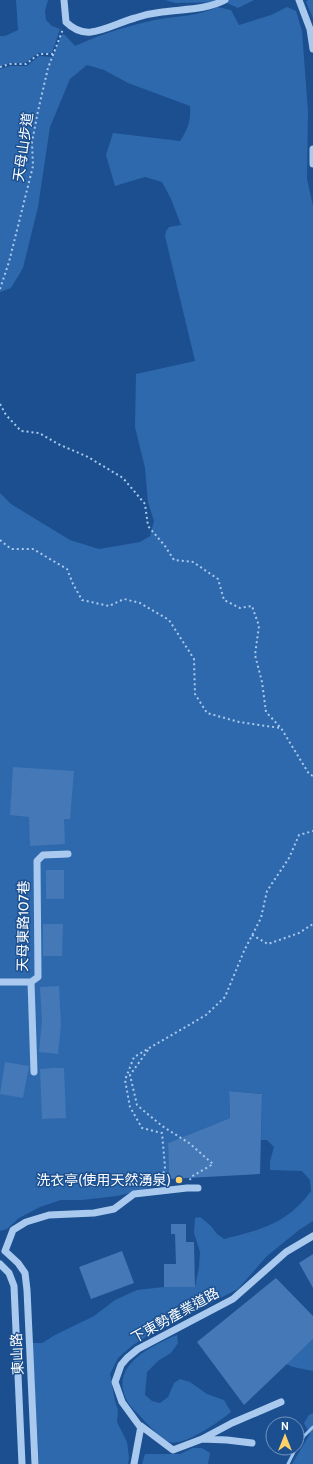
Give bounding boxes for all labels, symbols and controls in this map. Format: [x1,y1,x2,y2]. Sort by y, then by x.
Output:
street label: 天母山步道 [9,111,37,183]
street label: 天母東路107巷 [13,880,33,972]
place label: 洗衣亭(使用天然湧泉) [36,1171,171,1189]
marker: 洗衣亭(使用天然湧泉) [174,1175,184,1185]
street label: 下東勢產業道路 [128,1283,222,1347]
street label: 東山路 [7,1333,27,1375]
north arrow [265,1416,305,1456]
text: N [281,1419,289,1433]

